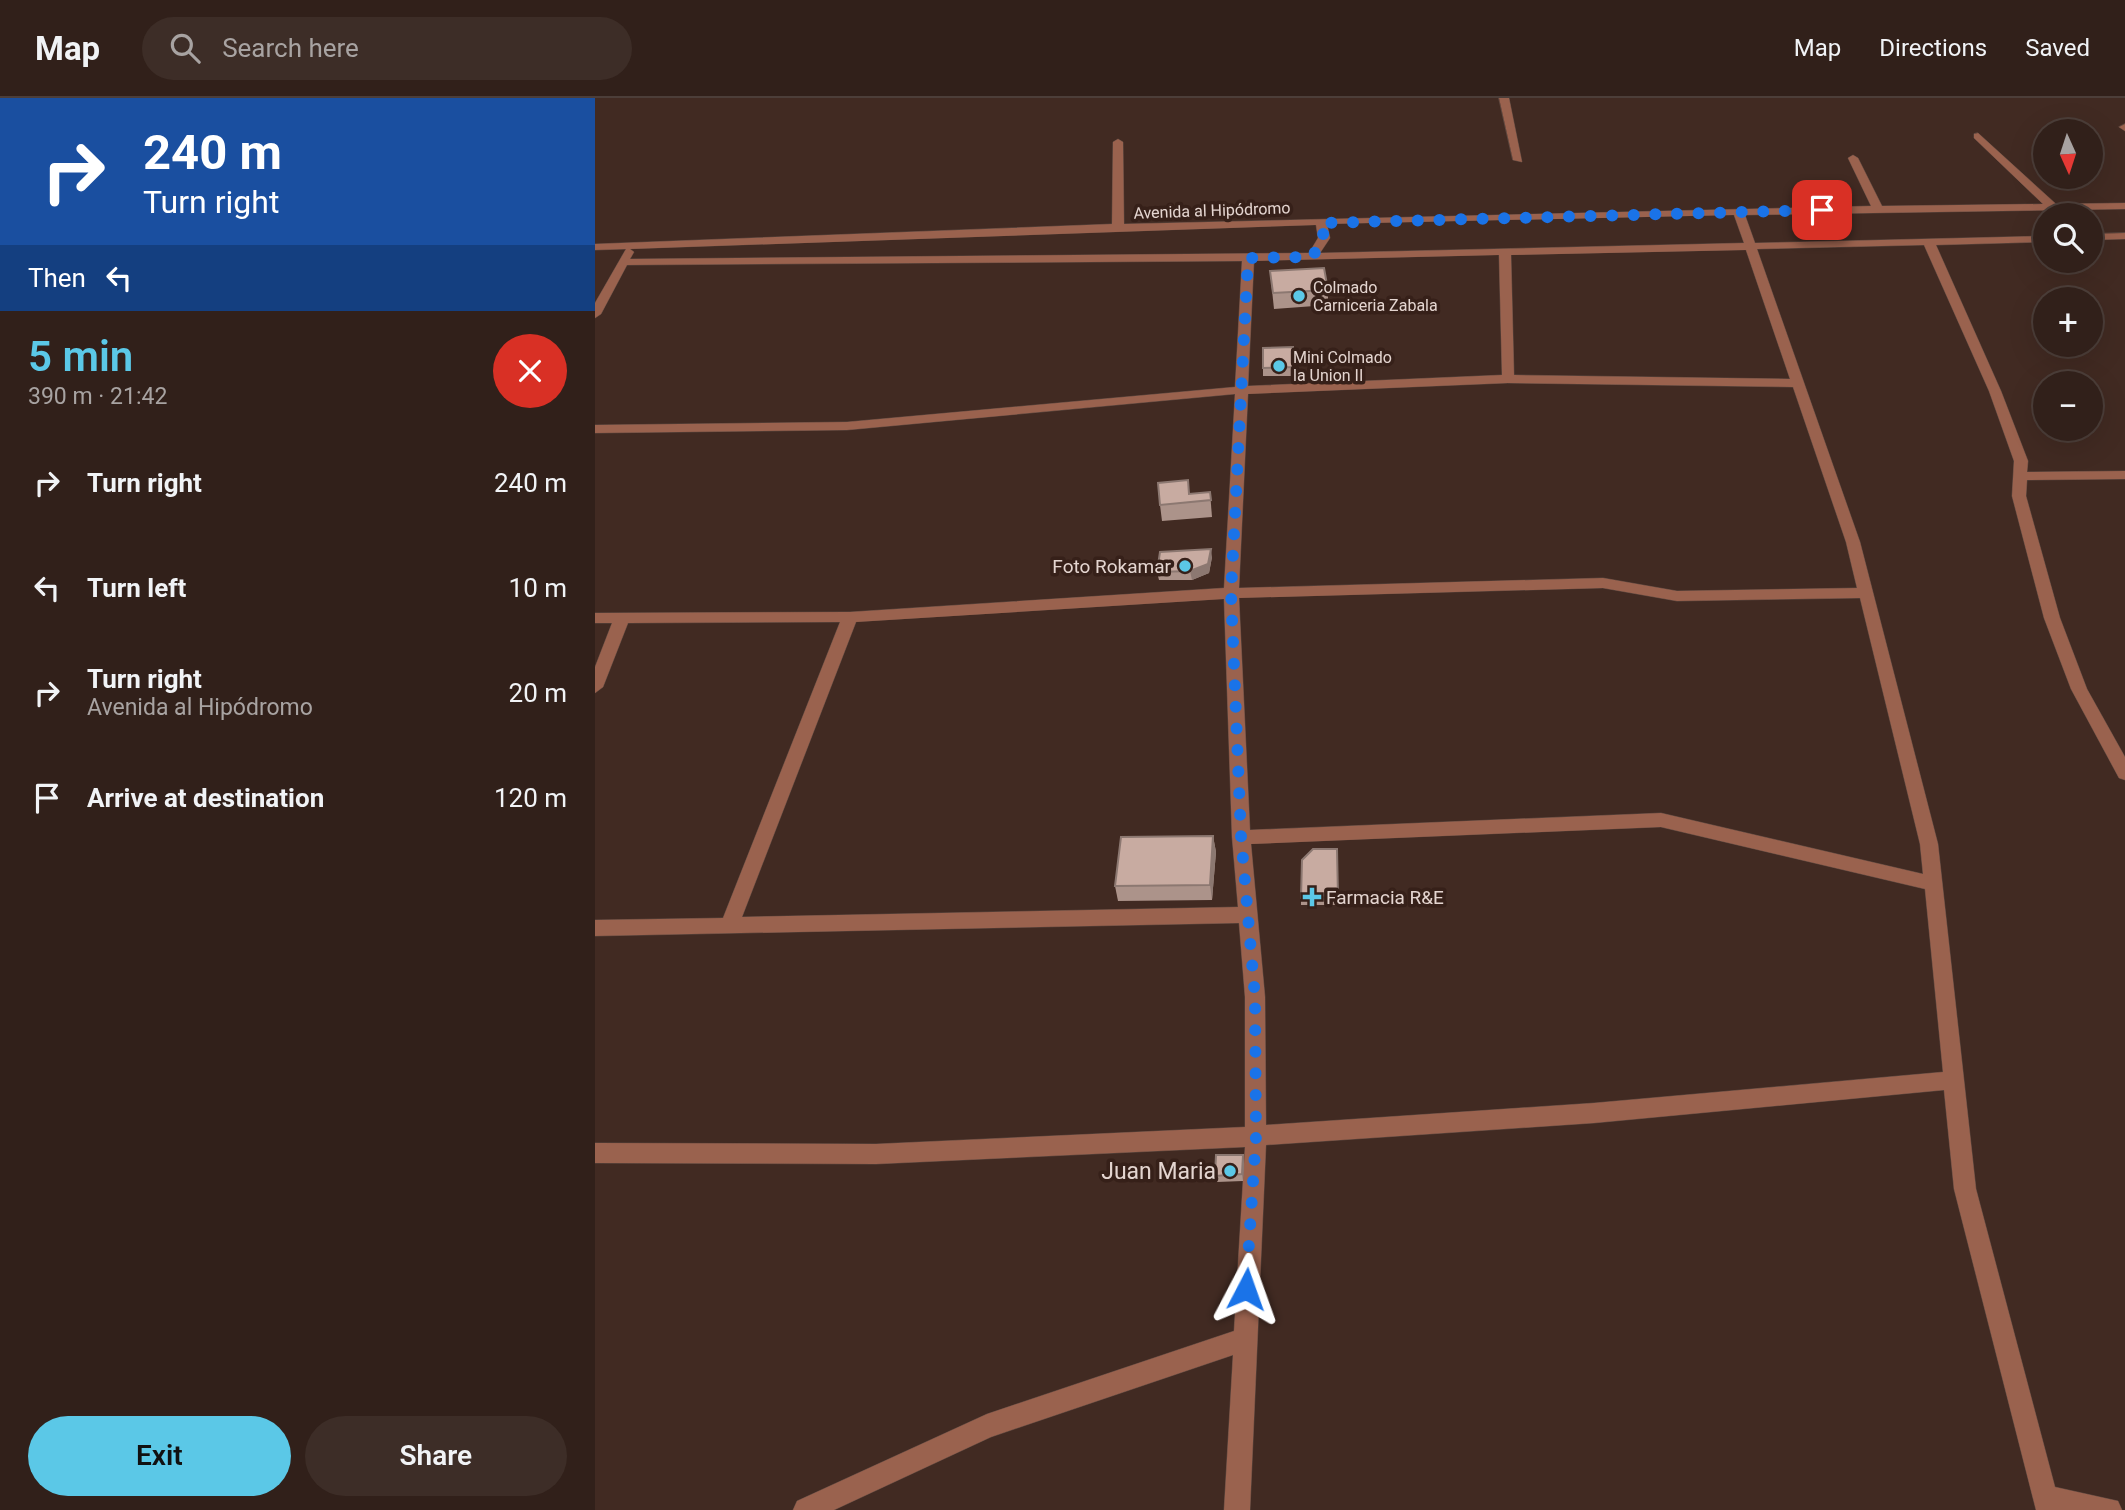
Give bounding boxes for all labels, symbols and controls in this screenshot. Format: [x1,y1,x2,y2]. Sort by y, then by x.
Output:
search box [142,17,632,80]
text: Map [35,29,100,68]
icon: search [166,29,204,67]
text: Search here [222,33,359,63]
text: Map [1794,34,1841,62]
text: Directions [1879,34,1987,62]
text: Saved [2025,34,2090,62]
north arrow [2033,119,2103,189]
map controls [2033,119,2103,441]
text: 240 m [143,124,282,181]
icon: right [28,126,119,217]
pin [1792,180,1852,240]
text: Turn right [143,183,279,221]
icon: arrive [1803,191,1841,229]
street label: Avenida al Hipódromo [1133,198,1291,223]
button: search [2033,203,2103,273]
icon: left [100,259,138,297]
text: Then [28,263,86,293]
place label: Colmado Carniceria Zabala [1313,278,1438,315]
button: + [2033,287,2103,357]
marker: Colmado Carniceria Zabala [1291,288,1307,304]
text: 5 min [28,332,133,381]
button: close [493,334,567,408]
place label: Mini Colmado la Union II [1293,348,1392,385]
marker: Mini Colmado la Union II [1271,358,1287,374]
button: − [2033,371,2103,441]
text: 390 m · 21:42 [28,383,167,410]
icon: right [28,464,66,502]
text: Turn right [87,468,202,498]
text: 240 m [494,468,567,498]
place label: Foto Rokamar [1052,555,1172,578]
marker: Foto Rokamar [1177,558,1193,574]
icon: left [28,569,66,607]
text: Turn left [87,573,186,603]
text: 10 m [509,573,567,603]
text: Turn right [87,664,202,694]
icon: right [28,674,66,712]
text: 20 m [509,678,567,708]
text: Avenida al Hipódromo [87,694,313,721]
icon: arrive [28,779,66,817]
text: Arrive at destination [87,783,324,813]
text: 120 m [494,783,567,813]
place label: Farmacia R&E [1326,886,1444,909]
marker: Farmacia R&E [1304,889,1320,905]
place label: Juan Maria [1101,1158,1216,1185]
marker: Juan Maria [1222,1163,1238,1179]
position arrow [1209,1252,1283,1326]
button: Exit [28,1416,291,1496]
button: Share [305,1416,567,1496]

